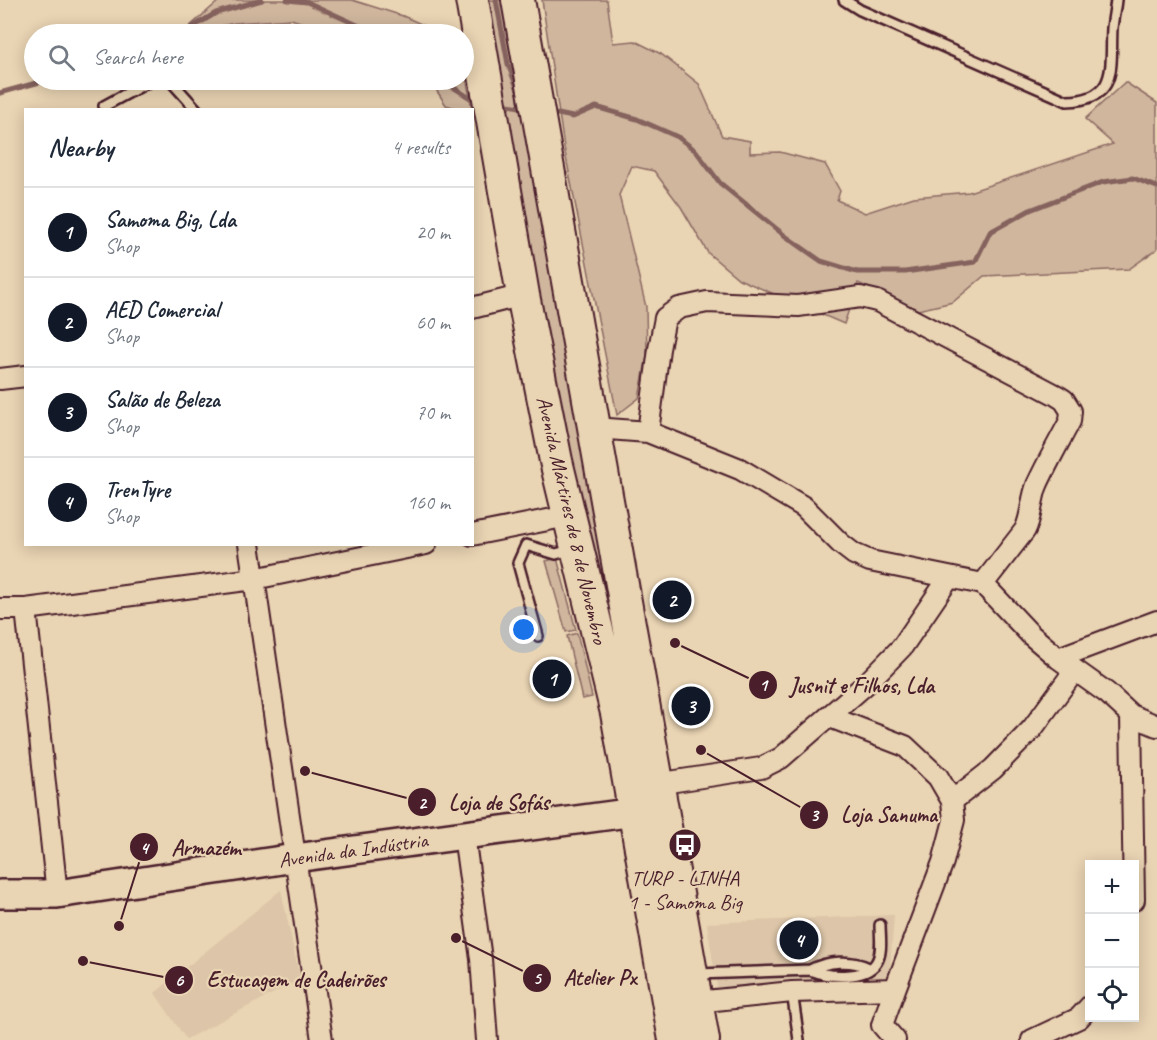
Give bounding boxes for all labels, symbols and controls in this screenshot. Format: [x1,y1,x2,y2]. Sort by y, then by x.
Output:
search box [24,24,474,90]
icon: search [45,41,78,74]
text: Search here [93,43,183,71]
text: Nearby [48,131,113,164]
text: 4 results [391,135,450,160]
text: Samoma Big, Lda [105,206,236,234]
text: 1 [63,220,72,245]
text: 20 m [416,220,450,245]
text: Shop [105,234,139,259]
text: AED Comercial [105,296,219,324]
text: 2 [63,310,72,335]
text: 60 m [416,310,450,335]
text: Shop [105,324,139,349]
text: Salão de Beleza [105,386,220,414]
street label: Avenida Mártires de 8 de Novembro [531,394,614,648]
text: 3 [63,400,72,425]
text: 70 m [416,400,450,425]
text: Shop [105,414,139,439]
text: TrenTyre [105,476,170,504]
text: 4 [63,490,72,515]
text: 160 m [407,490,450,515]
text: Shop [105,504,139,529]
pin: 2 [652,578,692,622]
your location [509,615,538,644]
pin: 1 [532,656,572,702]
callout: Jusnit e Filhos, Lda [748,665,946,705]
text: Jusnit e Filhos, Lda [788,672,936,700]
text: 1 [759,674,769,696]
pin: 3 [672,684,710,728]
callout: Loja de Sofás [407,782,561,822]
text: Loja de Sofás [449,789,551,817]
text: 2 [418,792,428,814]
callout: Loja Sanuma [799,795,950,835]
text: Loja Sanuma [841,801,939,829]
text: 3 [810,804,820,826]
street label: Avenida da Indústria [277,826,431,873]
callout: Armazém [129,827,252,867]
bus stop icon: TURP - LINHA 1 - Samoma Big [667,827,703,863]
text: Armazém [172,834,243,862]
text: 4 [140,837,150,859]
map controls [1085,860,1139,1022]
button: + [1085,860,1139,914]
place label: TURP - LINHA 1 - Samoma Big [628,865,743,915]
button: − [1085,914,1139,968]
pin: 4 [780,918,818,962]
callout: Atelier Px [522,958,648,998]
callout: Estucagem de Cadeirões [164,960,397,1000]
text: Atelier Px [564,964,639,992]
text: Estucagem de Cadeirões [207,966,388,994]
text: 5 [533,967,543,989]
button: locate [1085,968,1139,1022]
text: 6 [175,969,185,991]

